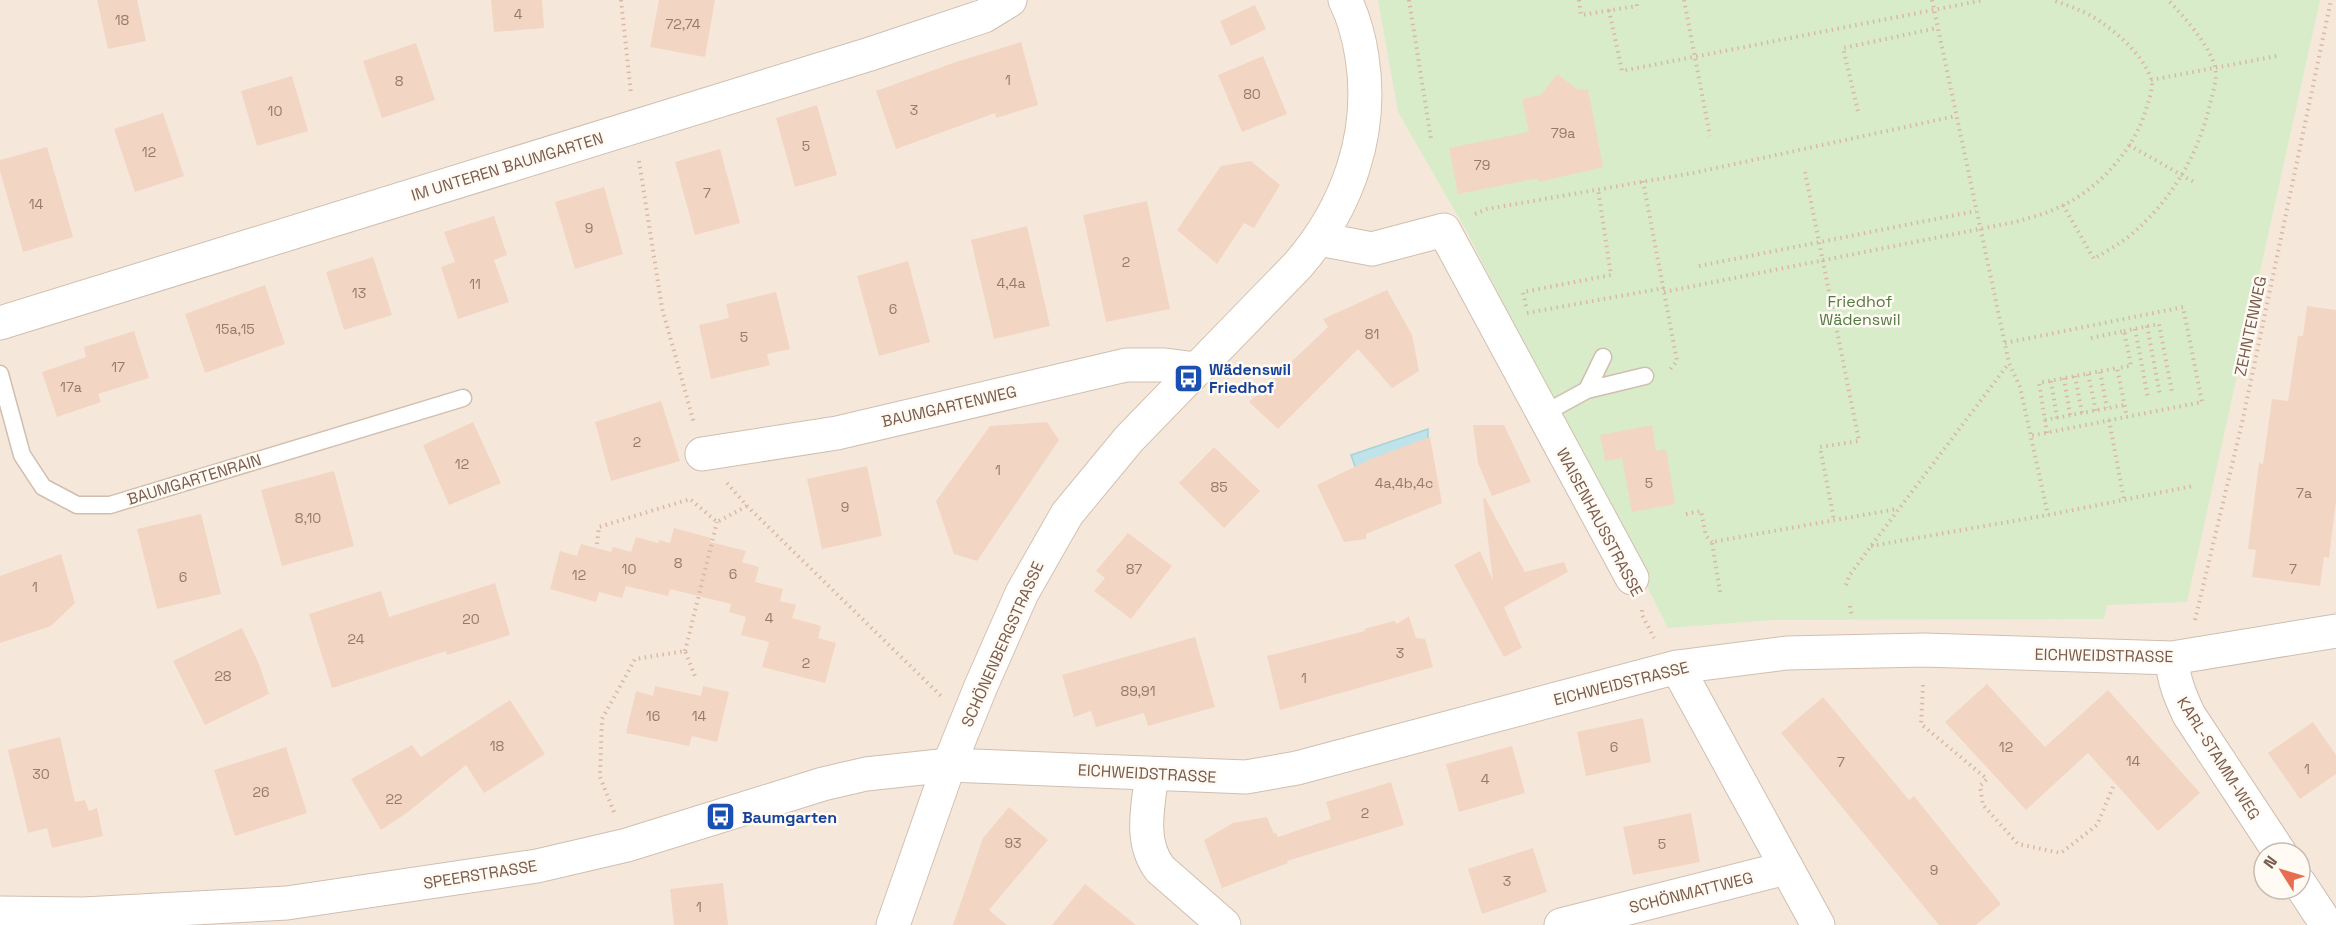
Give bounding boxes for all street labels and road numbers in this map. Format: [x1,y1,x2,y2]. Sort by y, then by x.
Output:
street label: IM UNTEREN BAUMGARTEN [409,127,606,206]
street label: ZEHNTENWEG [2230,274,2271,378]
street label: BAUMGARTENWEG [879,381,1019,432]
street label: WAISENHAUSSTRASSE [1551,444,1648,600]
street label: BAUMGARTENRAIN [125,449,264,510]
street label: SCHÖNENBERGSTRASSE [956,558,1049,730]
street label: EICHWEIDSTRASSE [2034,644,2174,667]
street label: EICHWEIDSTRASSE [1551,657,1691,710]
street label: KARL-STAMM-WEG [2172,693,2265,824]
street label: EICHWEIDSTRASSE [1077,759,1217,788]
street label: SPEERSTRASSE [422,855,539,894]
street label: SCHÖNMATTWEG [1627,867,1755,918]

